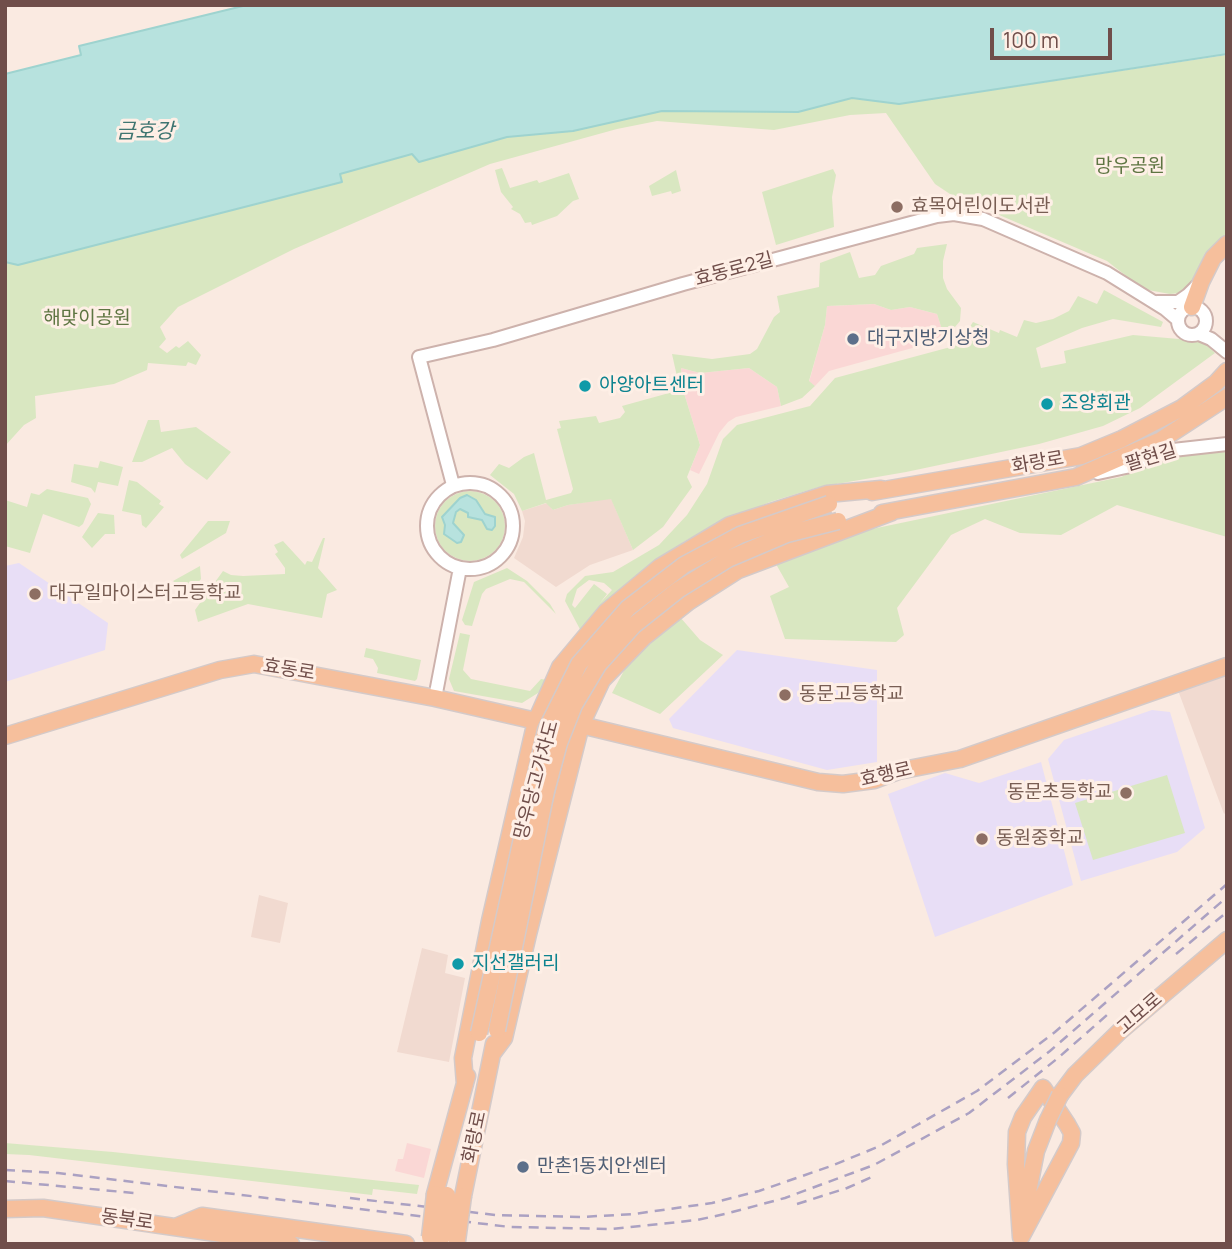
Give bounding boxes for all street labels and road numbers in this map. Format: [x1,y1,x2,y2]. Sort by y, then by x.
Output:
street label: 효동로2길 [692,249,776,291]
street label: 팔현길 [1123,439,1179,477]
street label: 화랑로 [1010,447,1066,479]
street label: 효동로 [261,655,317,685]
street label: 망우당고가차도 [510,718,564,842]
street label: 효행로 [858,758,914,792]
street label: 고모로 [1113,988,1167,1040]
street label: 화랑로 [458,1109,492,1165]
street label: 동북로 [99,1205,155,1235]

